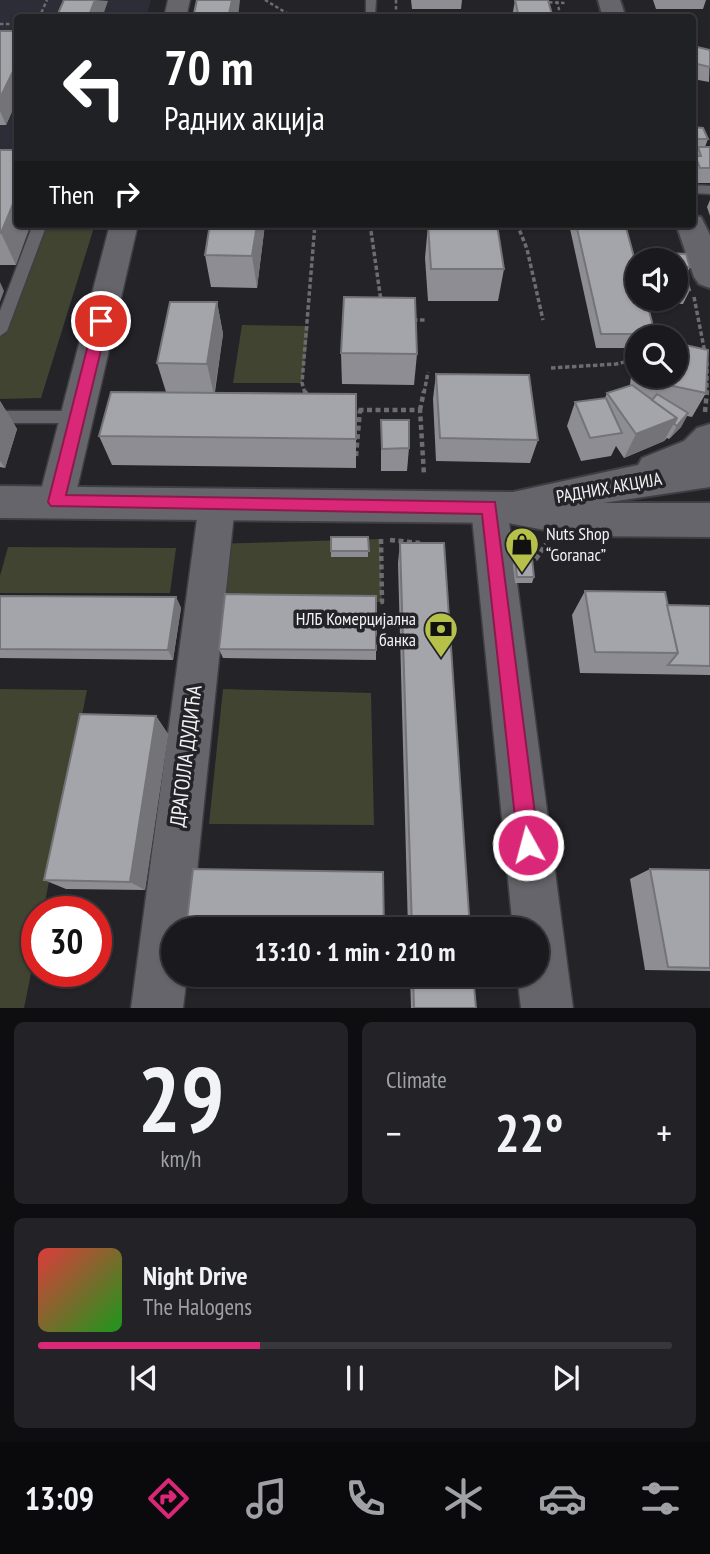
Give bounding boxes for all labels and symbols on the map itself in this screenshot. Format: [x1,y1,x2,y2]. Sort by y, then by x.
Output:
pin [71,291,131,351]
street label: РАДНИХ АКЦИЈА [554,467,664,508]
place label: Nuts Shop “Goranac” [546,522,610,566]
shop icon: Nuts Shop “Goranac” [503,525,541,574]
place label: НЛБ Комерцијална банка [296,607,416,651]
bank icon: НЛБ Комерцијална банка [422,610,460,659]
street label: ДРАГОЈЛА ДУДИЋА [163,684,208,828]
position arrow [491,808,565,882]
speed limit sign: 30 [21,896,112,987]

